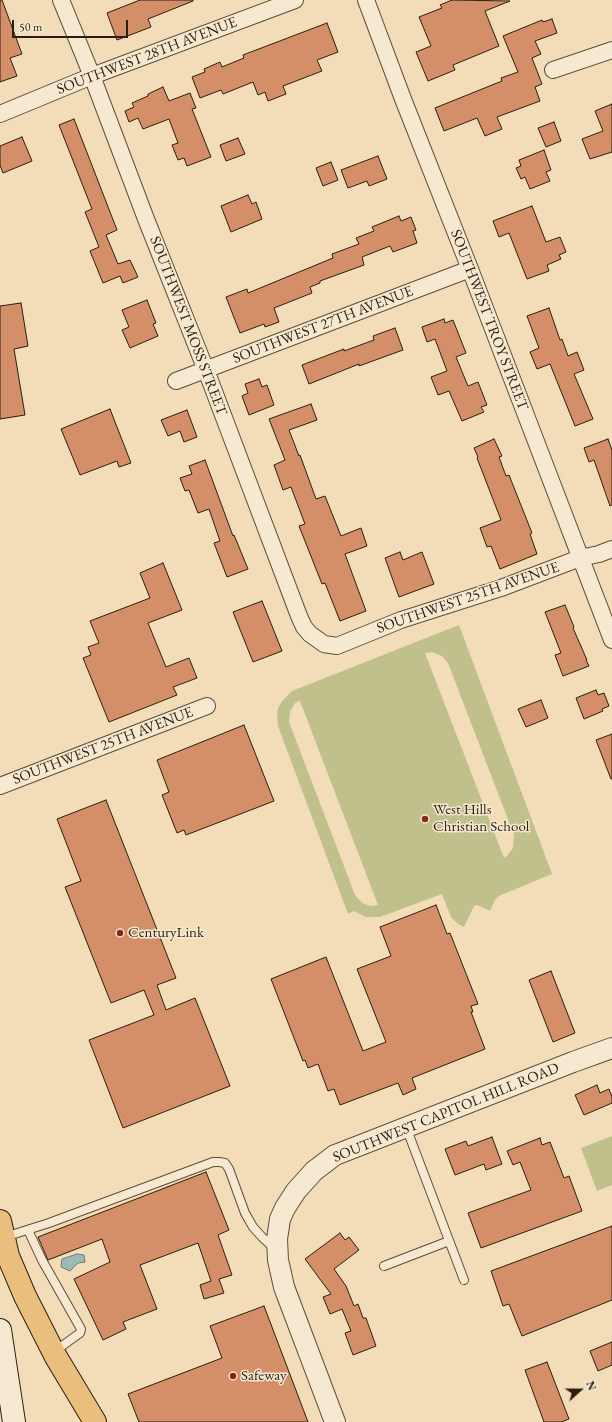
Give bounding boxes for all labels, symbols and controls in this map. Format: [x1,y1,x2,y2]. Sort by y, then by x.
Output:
scale bar [14,12,130,38]
street label: SOUTHWEST 28TH AVENUE [54,13,240,99]
text: 50 m [19,19,42,35]
street label: SOUTHWEST TROY STREET [446,227,532,413]
street label: SOUTHWEST MOSS STREET [145,234,231,418]
street label: SOUTHWEST 27TH AVENUE [230,282,416,368]
street label: SOUTHWEST 25TH AVENUE [374,558,562,638]
street label: SOUTHWEST 25TH AVENUE [10,703,196,789]
place label: West Hills Christian School [433,801,529,836]
marker: West Hills Christian School [420,814,430,824]
place label: CenturyLink [128,924,204,942]
marker: CenturyLink [115,928,125,938]
street label: SOUTHWEST CAPITOL HILL ROAD [330,1059,562,1167]
place label: Safeway [241,1367,287,1385]
north arrow [560,1370,600,1410]
marker: Safeway [228,1371,238,1381]
text: N [583,1379,599,1392]

